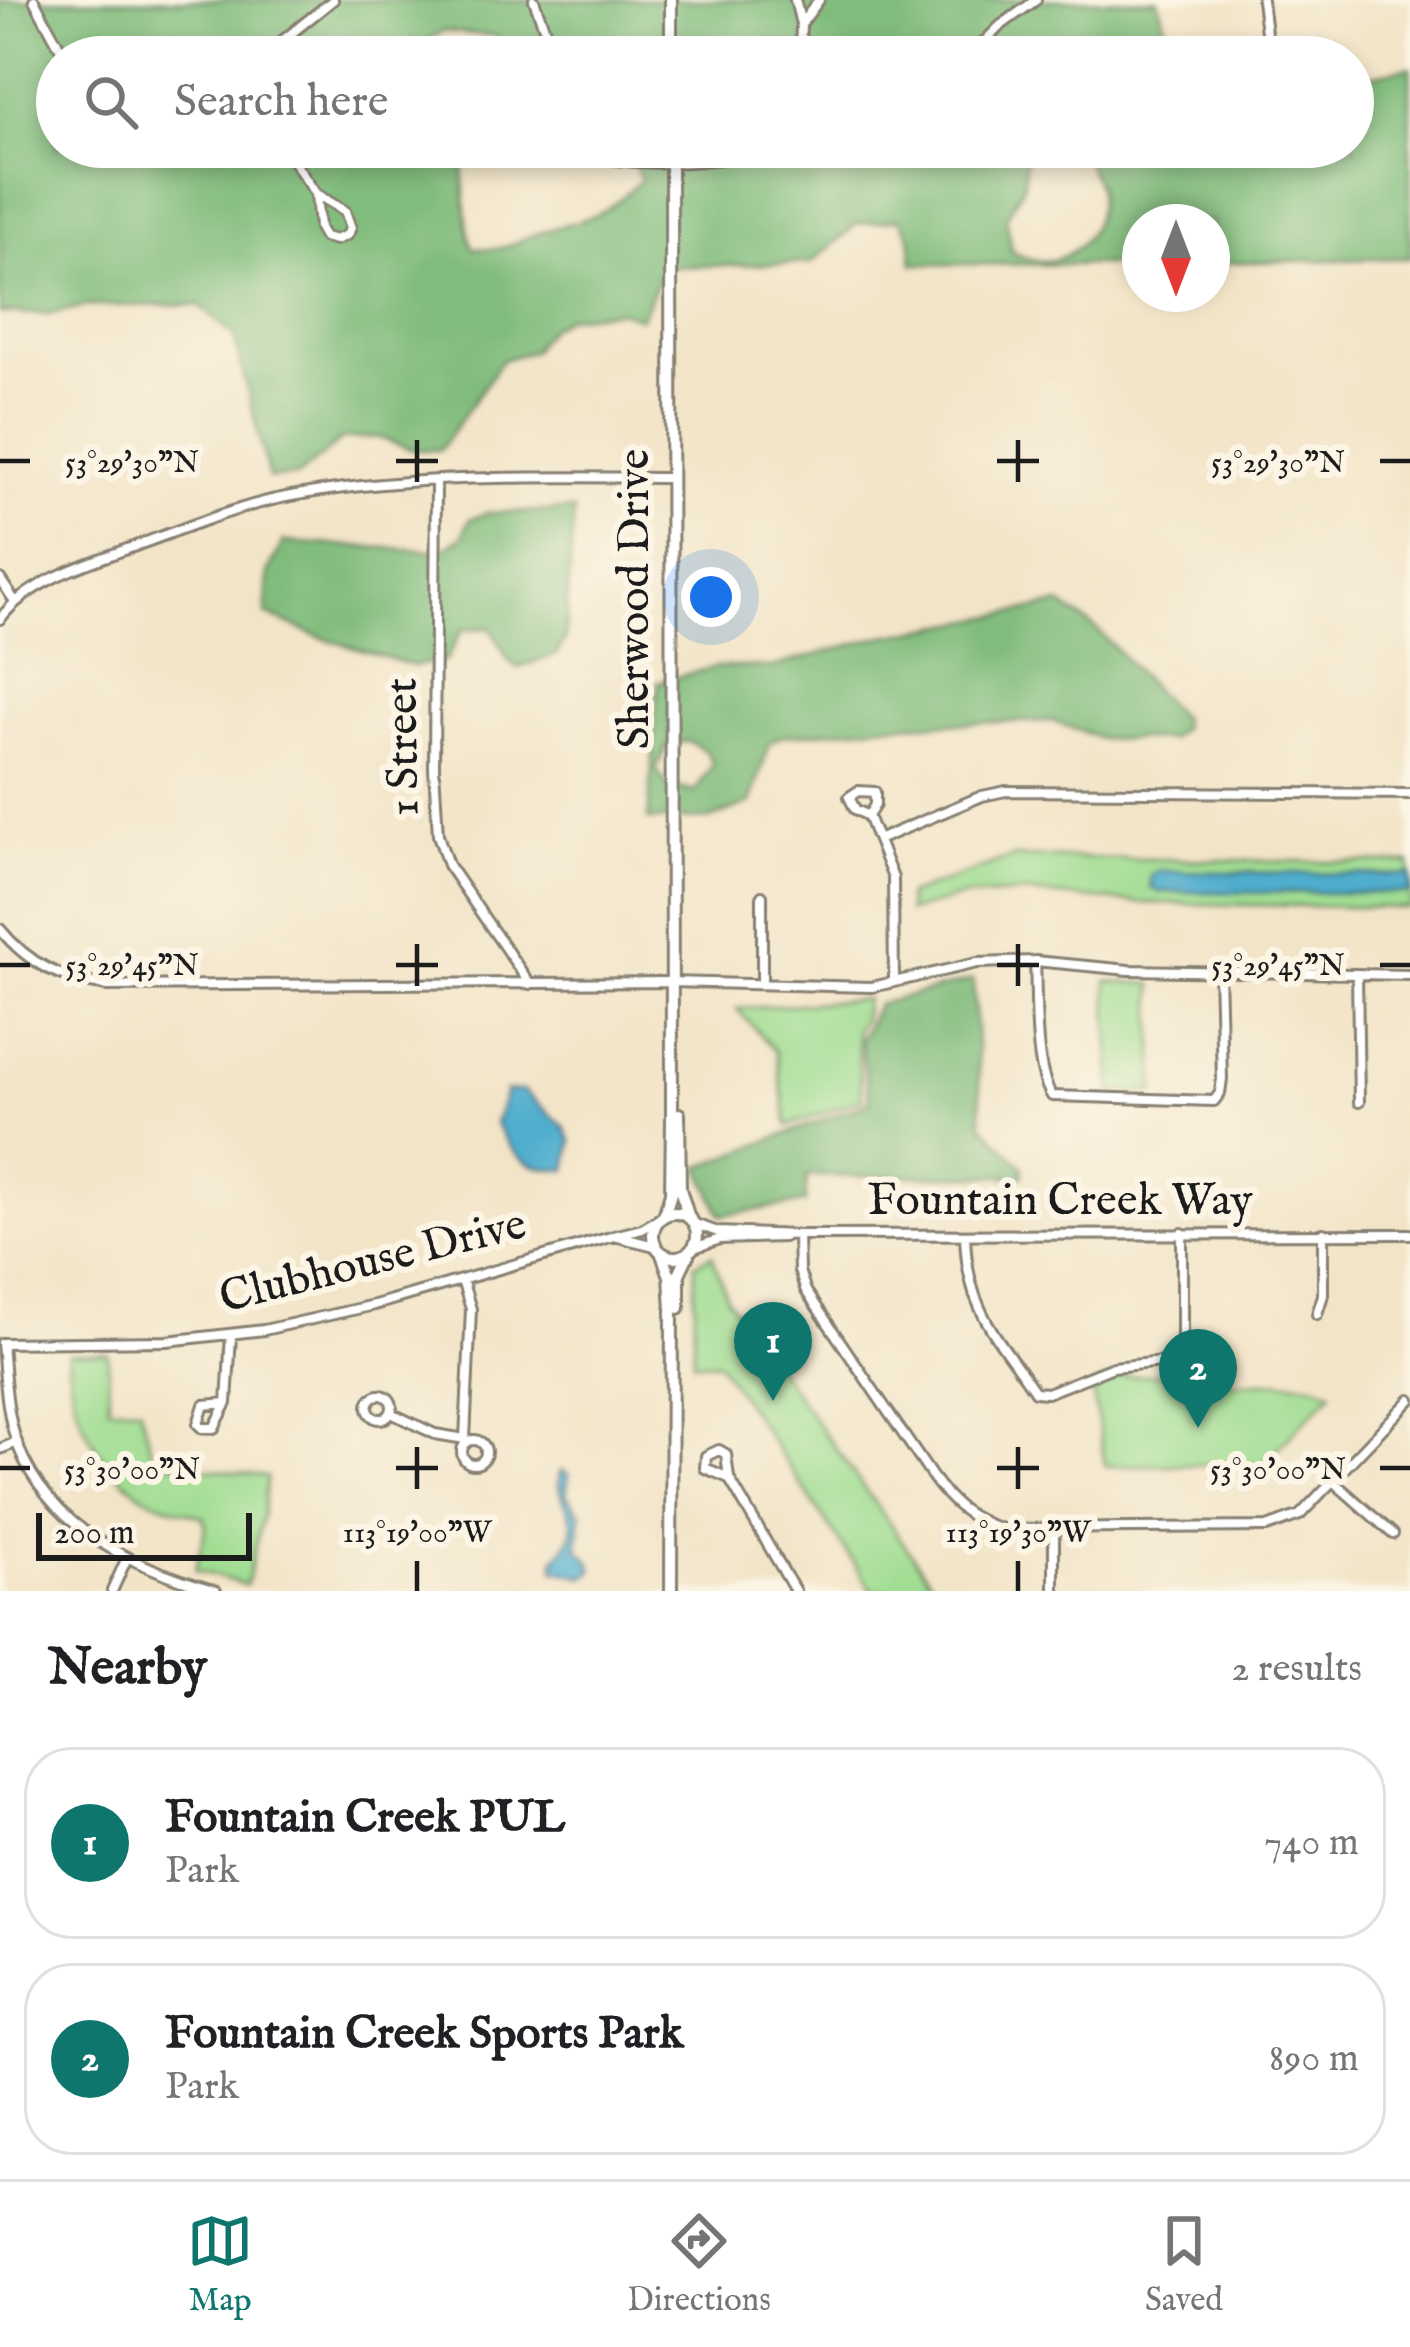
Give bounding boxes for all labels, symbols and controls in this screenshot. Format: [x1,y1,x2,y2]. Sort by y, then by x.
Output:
search box [36,36,1374,168]
icon: search [78,69,144,135]
text: Search here [174,74,388,131]
north arrow [1122,204,1230,312]
text: 53°29'30"N [65,445,199,483]
text: 53°29'30"N [1211,445,1345,483]
street label: Sherwood Drive [607,449,664,749]
your location [681,567,741,627]
street label: 1 Street [374,677,434,817]
text: 53°29'45"N [65,948,199,986]
text: 53°29'45"N [1211,948,1345,986]
street label: Fountain Creek Way [867,1173,1253,1230]
street label: Clubhouse Drive [214,1196,532,1328]
pin: 1 [734,1302,812,1401]
pin: 2 [1159,1329,1237,1428]
text: 53°30'00"N [64,1452,200,1490]
text: 53°30'00"N [1210,1452,1346,1490]
scale bar [36,1507,252,1560]
text: 200 m [54,1513,135,1555]
text: 113°19'00"W [343,1515,493,1553]
text: 113°19'30"W [945,1515,1092,1553]
text: Nearby [48,1637,207,1702]
text: 2 results [1231,1645,1362,1694]
text: Fountain Creek PUL [165,1790,565,1847]
text: 1 [83,1819,97,1868]
text: 740 m [1264,1819,1359,1868]
text: Park [165,1847,239,1896]
text: Fountain Creek Sports Park [165,2006,684,2063]
text: 2 [81,2035,99,2084]
text: 890 m [1269,2035,1359,2084]
text: Park [165,2063,239,2112]
tab: Map [187,2208,253,2322]
tab: Directions [627,2208,771,2322]
tab: Saved [1145,2208,1223,2322]

